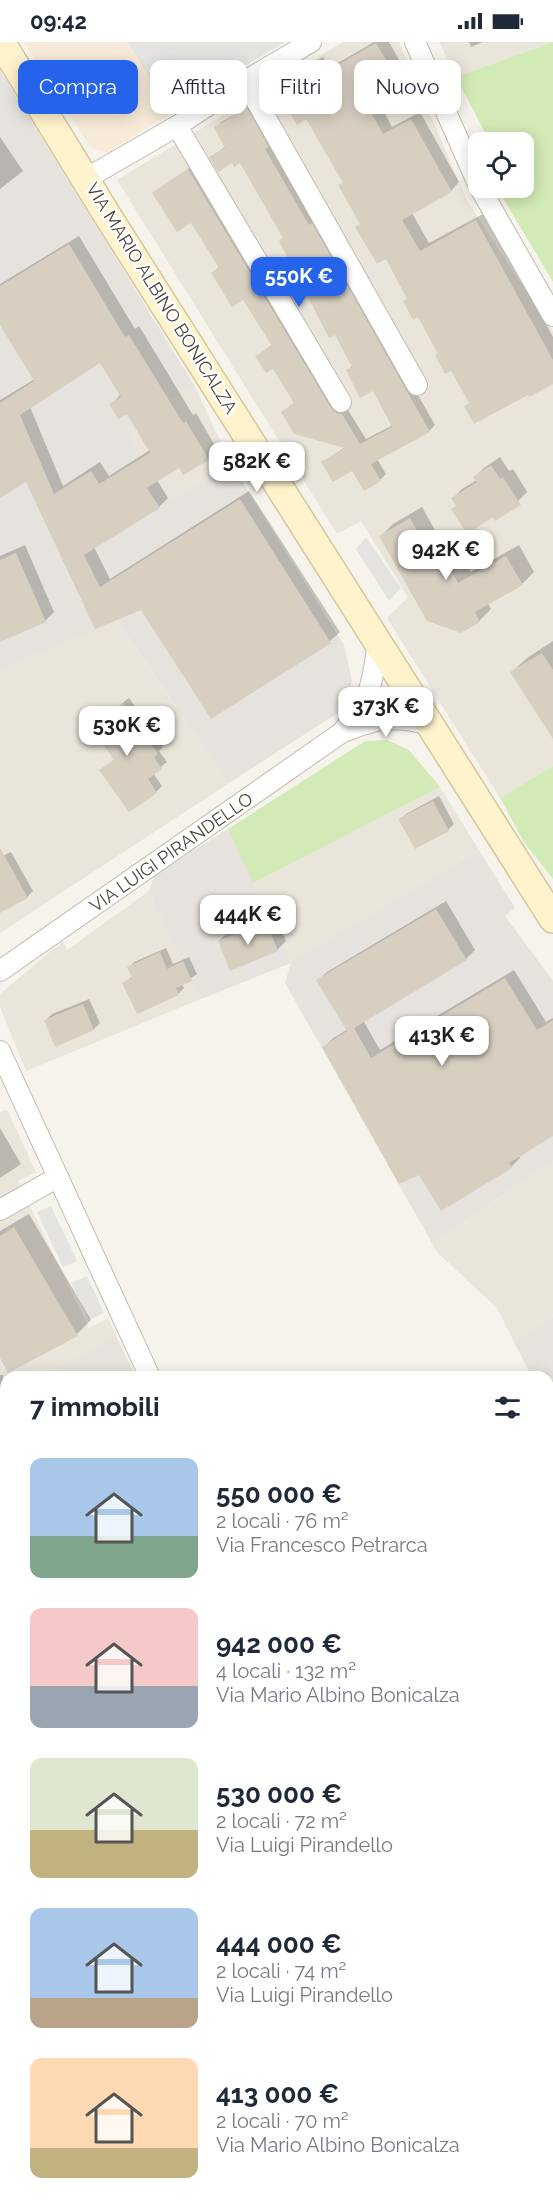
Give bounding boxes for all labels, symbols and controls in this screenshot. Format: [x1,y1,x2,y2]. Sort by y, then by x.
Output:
text: 09:42 [30,8,87,34]
chip: Compra [18,60,138,114]
chip: Affitta [150,60,247,114]
chip: Filtri [259,60,342,114]
chip: Nuovo [354,60,461,114]
map controls [468,132,534,198]
button: locate [468,132,534,198]
street label: VIA MARIO ALBINO BONICALZA [82,179,242,417]
pin: 550K € [250,257,348,308]
text: 550K € [265,264,333,288]
pin: 582K € [208,442,306,493]
text: 582K € [223,449,291,473]
pin: 942K € [397,530,495,581]
text: 942K € [412,537,480,561]
pin: 373K € [337,687,435,738]
text: 373K € [352,694,420,718]
pin: 530K € [78,706,176,757]
text: 530K € [93,713,161,737]
street label: VIA LUIGI PIRANDELLO [85,788,257,916]
pin: 444K € [199,895,297,946]
text: 444K € [214,902,282,926]
pin: 413K € [393,1016,491,1067]
text: 413K € [409,1023,475,1047]
icon: filters [491,1391,524,1424]
text: 7 immobili [30,1392,160,1422]
text: 550 000 € [216,1479,342,1509]
icon: home [78,1482,150,1554]
text: 2 locali · 76 m² [216,1509,349,1533]
text: Via Francesco Petrarca [216,1533,428,1557]
text: 942 000 € [216,1629,342,1659]
icon: home [78,1632,150,1704]
text: 4 locali · 132 m² [216,1659,356,1683]
text: Via Mario Albino Bonicalza [216,1683,460,1707]
text: 530 000 € [216,1779,342,1809]
icon: home [78,1782,150,1854]
text: 2 locali · 72 m² [216,1809,347,1833]
text: Via Luigi Pirandello [216,1833,393,1857]
text: 444 000 € [216,1929,342,1959]
icon: home [78,1932,150,2004]
text: 2 locali · 74 m² [216,1959,346,1983]
text: Via Luigi Pirandello [216,1983,393,2007]
text: 413 000 € [216,2079,339,2109]
icon: home [78,2082,150,2154]
text: 2 locali · 70 m² [216,2109,349,2133]
text: Via Mario Albino Bonicalza [216,2133,460,2157]

